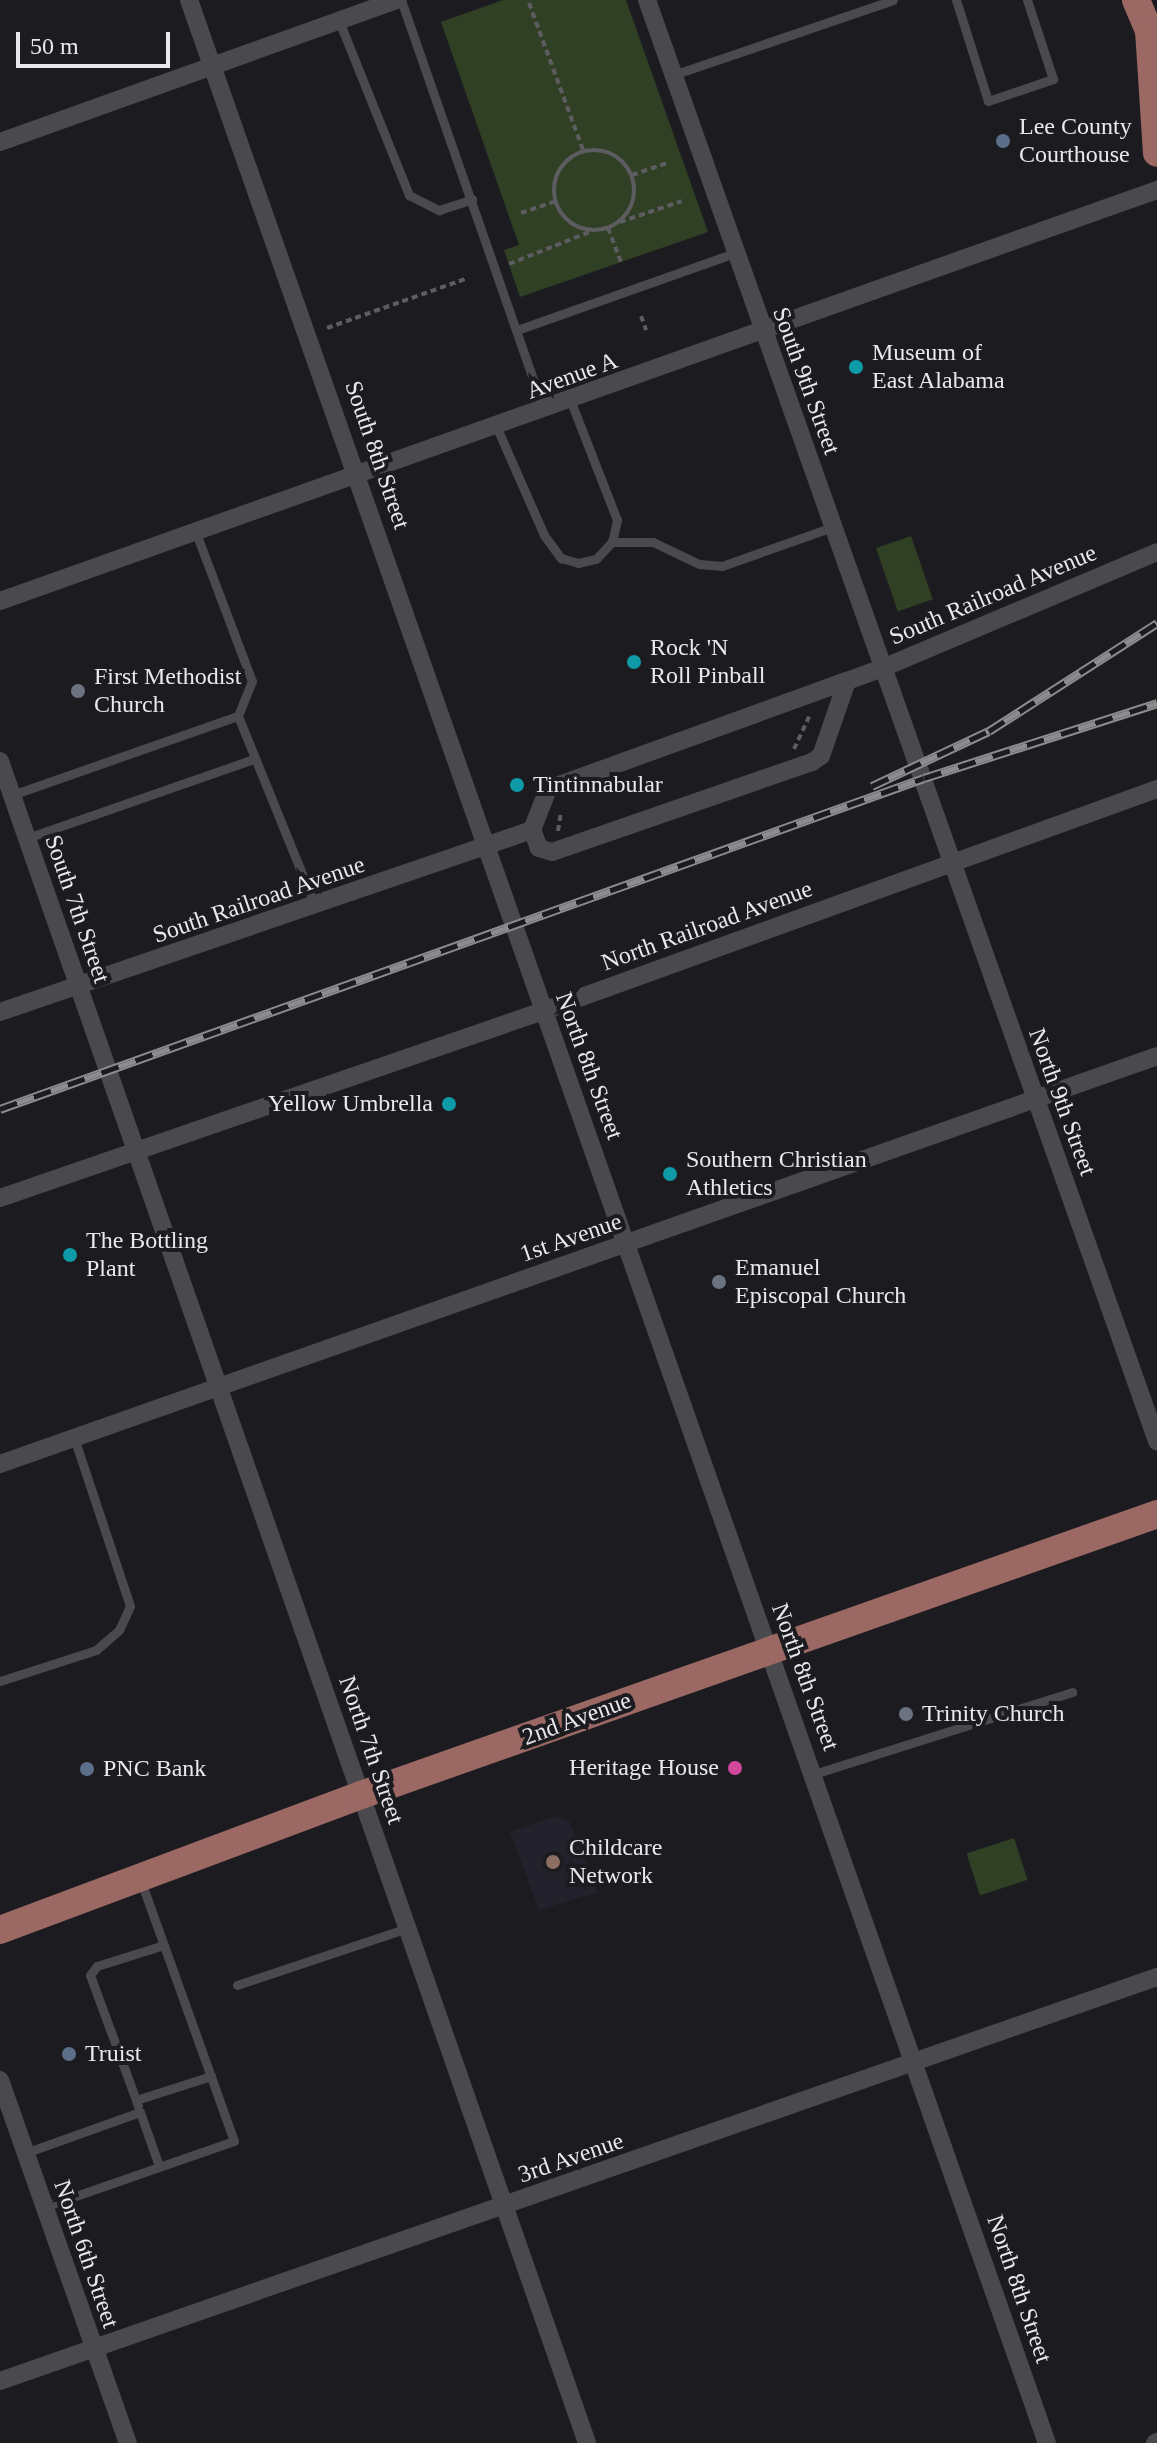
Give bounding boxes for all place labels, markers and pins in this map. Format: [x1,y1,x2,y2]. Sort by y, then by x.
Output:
place label: Lee County Courthouse [1019,113,1132,169]
marker: Lee County Courthouse [994,132,1012,150]
place label: Museum of East Alabama [872,339,1006,395]
marker: Museum of East Alabama [847,358,865,376]
place label: Rock 'N Roll Pinball [650,634,765,690]
marker: Rock 'N Roll Pinball [625,653,643,671]
place label: First Methodist Church [94,663,241,719]
marker: First Methodist Church [69,682,87,700]
place label: Tintinnabular [533,771,663,799]
marker: Tintinnabular [508,776,526,794]
place label: Yellow Umbrella [268,1090,433,1118]
marker: Yellow Umbrella [440,1095,458,1113]
place label: Southern Christian Athletics [686,1146,867,1202]
marker: Southern Christian Athletics [661,1165,679,1183]
place label: The Bottling Plant [86,1227,208,1283]
marker: The Bottling Plant [61,1246,79,1264]
place label: Emanuel Episcopal Church [735,1254,906,1310]
marker: Emanuel Episcopal Church [710,1273,728,1291]
place label: Trinity Church [922,1700,1064,1728]
marker: Trinity Church [897,1705,915,1723]
place label: Heritage House [569,1754,719,1782]
place label: PNC Bank [103,1755,206,1783]
marker: Heritage House [726,1759,744,1777]
marker: PNC Bank [78,1760,96,1778]
place label: Childcare Network [569,1834,662,1890]
marker: Childcare Network [544,1853,562,1871]
place label: Truist [85,2040,141,2068]
marker: Truist [60,2045,78,2063]

